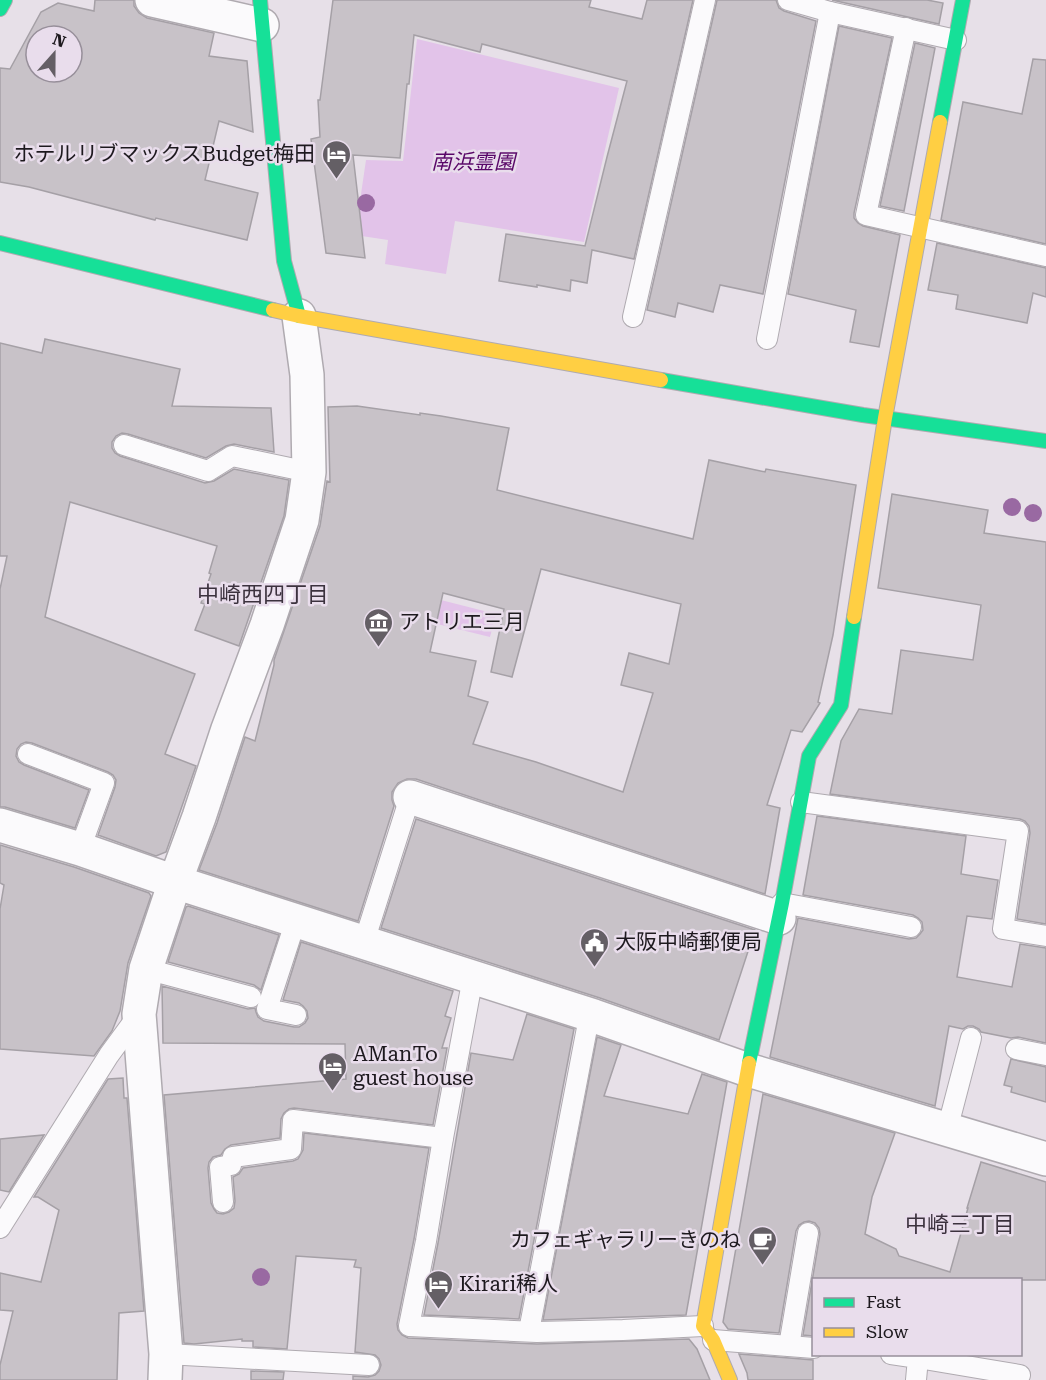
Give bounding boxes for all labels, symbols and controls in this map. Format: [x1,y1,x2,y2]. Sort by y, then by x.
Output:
north arrow [24,24,84,84]
text: N [50,29,68,52]
hotel icon: ホテルリブマックスBudget梅田 [320,138,352,180]
place label: ホテルリブマックスBudget梅田 [13,142,315,166]
park label: 南浜霊園 [431,150,518,174]
district label: 中崎西四丁目 [197,582,329,607]
museum icon: アトリエ三月 [362,606,394,648]
place label: アトリエ三月 [399,610,525,634]
public building icon: 大阪中崎郵便局 [578,926,610,968]
place label: 大阪中崎郵便局 [615,930,762,954]
place label: AManTo guest house [353,1042,474,1090]
hotel icon: AManTo guest house [316,1050,348,1092]
district label: 中崎三丁目 [905,1212,1015,1237]
cafe icon: カフェギャラリーきのね [746,1224,778,1266]
place label: カフェギャラリーきのね [510,1228,741,1252]
hotel icon: Kirari稀人 [422,1268,454,1310]
place label: Kirari稀人 [459,1272,558,1296]
legend [812,1278,1022,1356]
text: Fast [866,1291,901,1312]
text: Slow [866,1321,908,1342]

